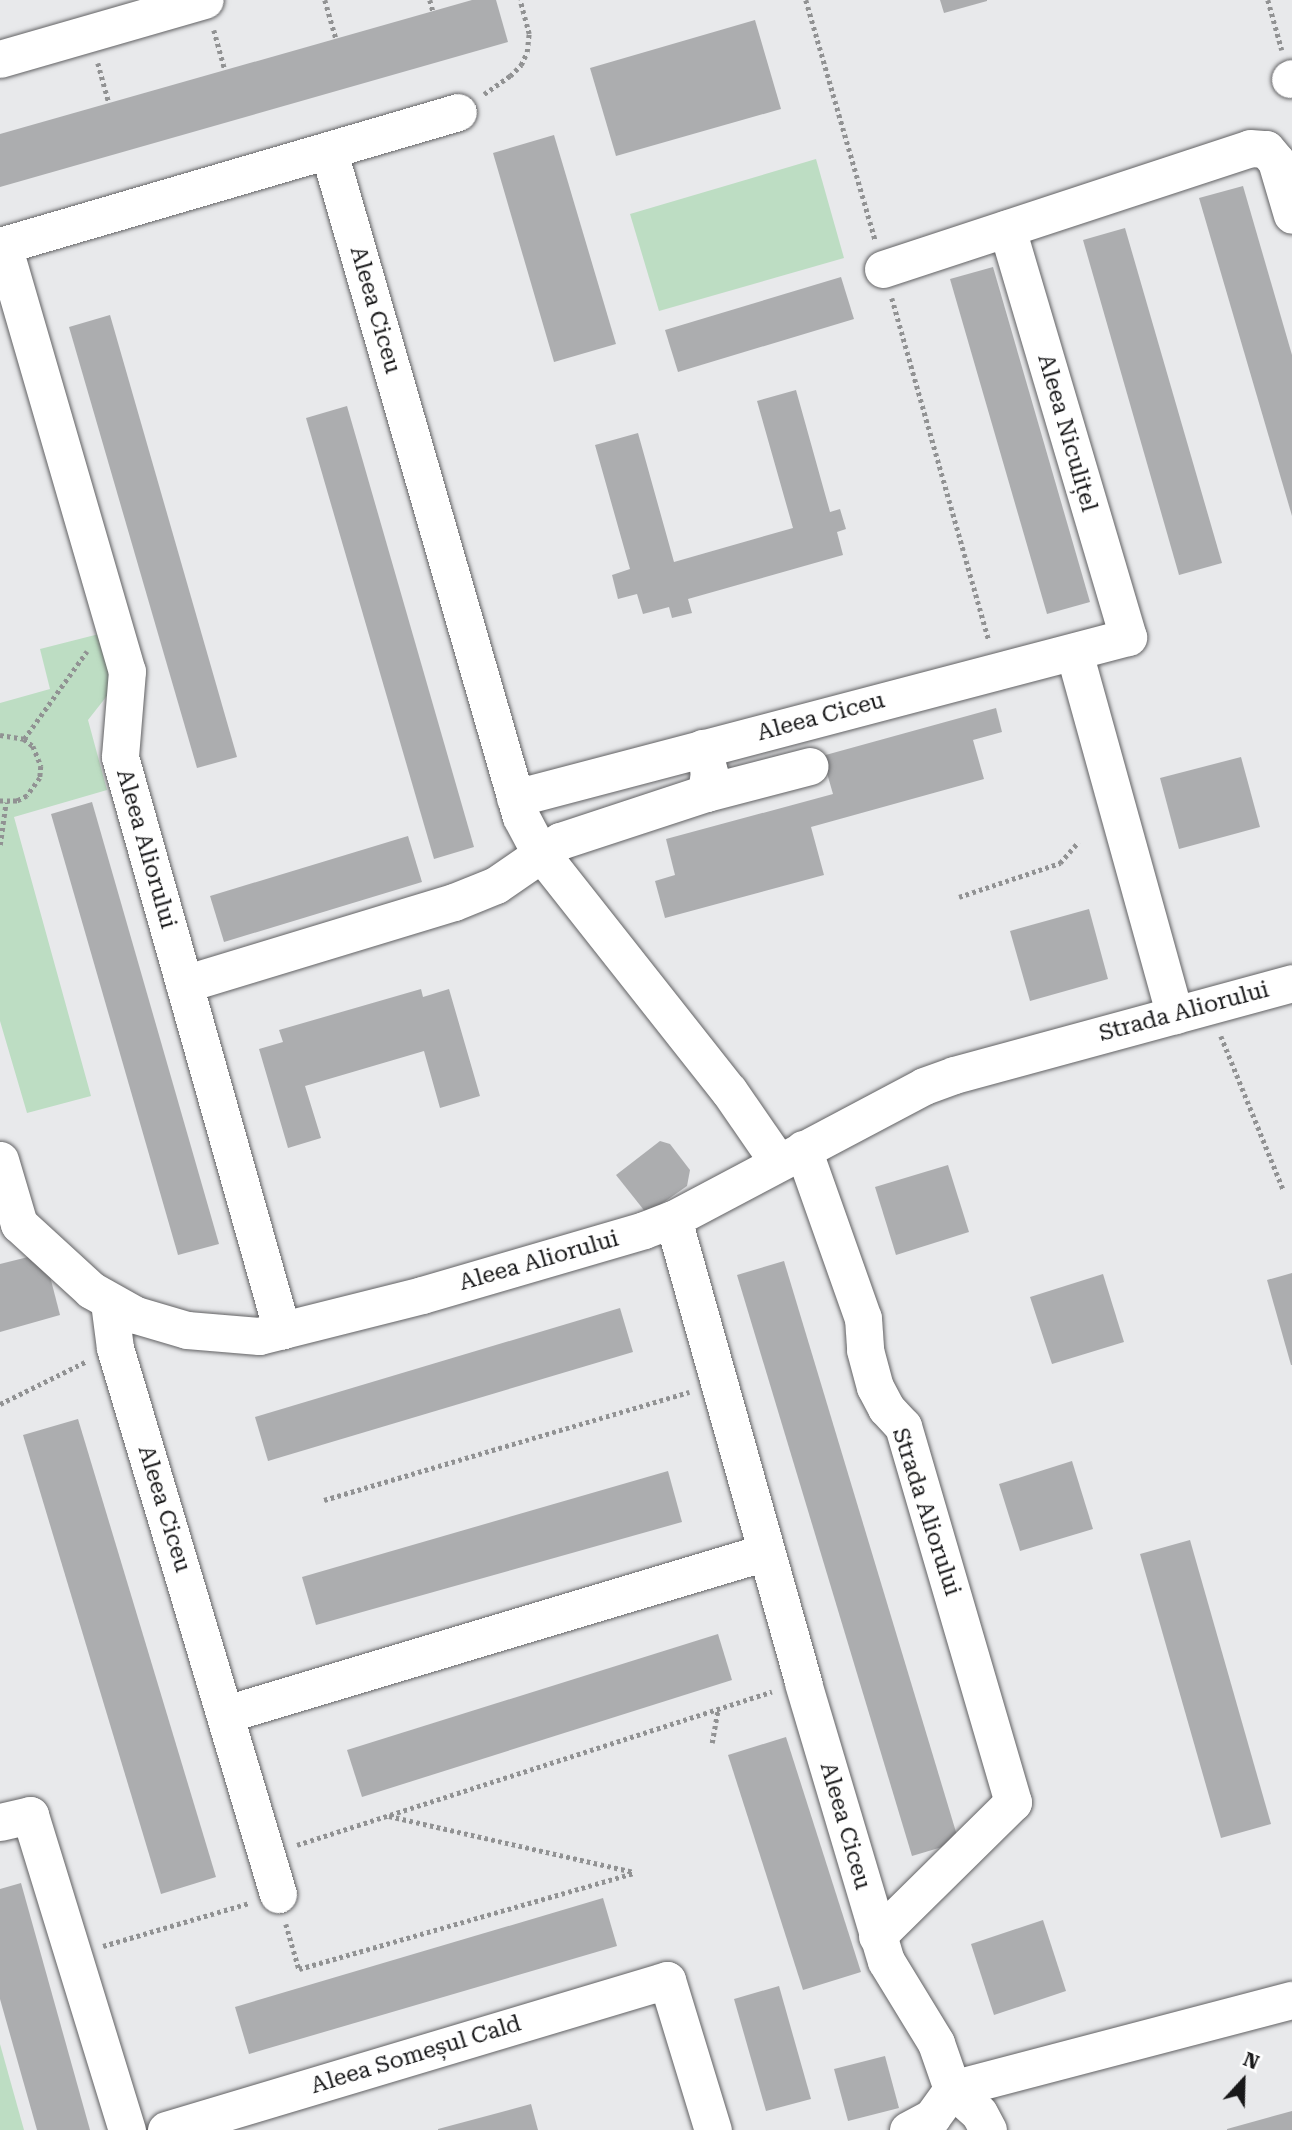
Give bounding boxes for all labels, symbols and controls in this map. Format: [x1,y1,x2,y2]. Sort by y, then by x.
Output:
street label: Aleea Ciceu [344,243,406,377]
street label: Aleea Niculițel [1031,351,1103,515]
street label: Aleea Ciceu [754,687,888,747]
street label: Aleea Aliorului [110,766,182,932]
street label: Strada Aliorului [1096,976,1272,1048]
street label: Aleea Aliorului [456,1225,622,1297]
street label: Strada Aliorului [886,1425,966,1599]
street label: Aleea Ciceu [132,1442,196,1576]
street label: Aleea Ciceu [814,1759,876,1893]
street label: Aleea Someșul Cald [308,2010,524,2100]
north arrow [1208,2046,1278,2116]
text: N [1240,2048,1262,2074]

